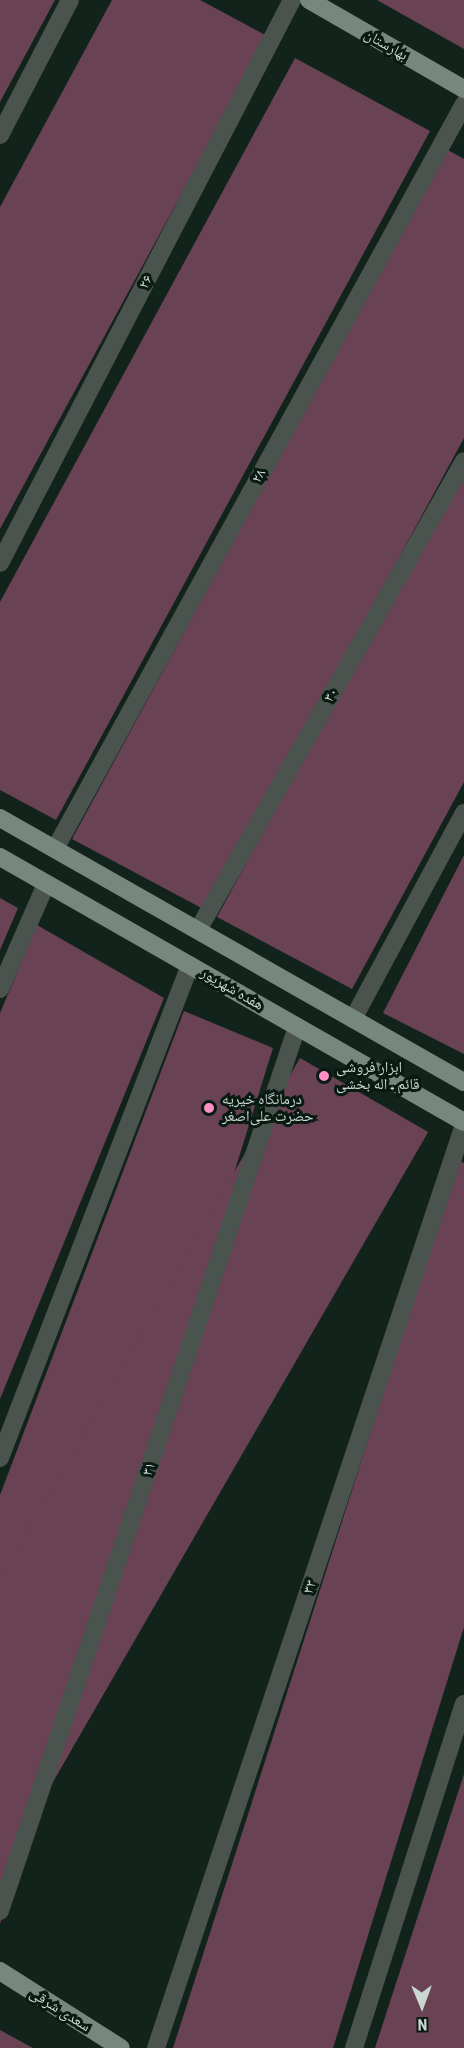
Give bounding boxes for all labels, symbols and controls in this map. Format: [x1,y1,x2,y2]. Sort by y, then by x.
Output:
street label: بهارستان [361,25,411,65]
street label: ۲۶ [135,272,157,292]
street label: ۲۸ [248,466,270,486]
street label: ۳۰ [320,685,342,705]
street label: هفده شهریور [197,964,267,1014]
place label: ابزار فروشی قائم ـ اله بخشی [336,1058,420,1093]
marker: ابزار فروشی قائم ـ اله بخشی [317,1069,331,1083]
place label: درمانگاه خیریه حضرت علی‌اصغر [222,1090,313,1125]
marker: درمانگاه خیریه حضرت علی‌اصغر [200,1099,218,1117]
street label: ۳۱ [138,1460,160,1478]
street label: ۳۳ [299,1578,321,1596]
north arrow [392,1976,452,2036]
street label: سعدی شرقی [26,1984,94,2036]
text: N [417,2015,427,2034]

